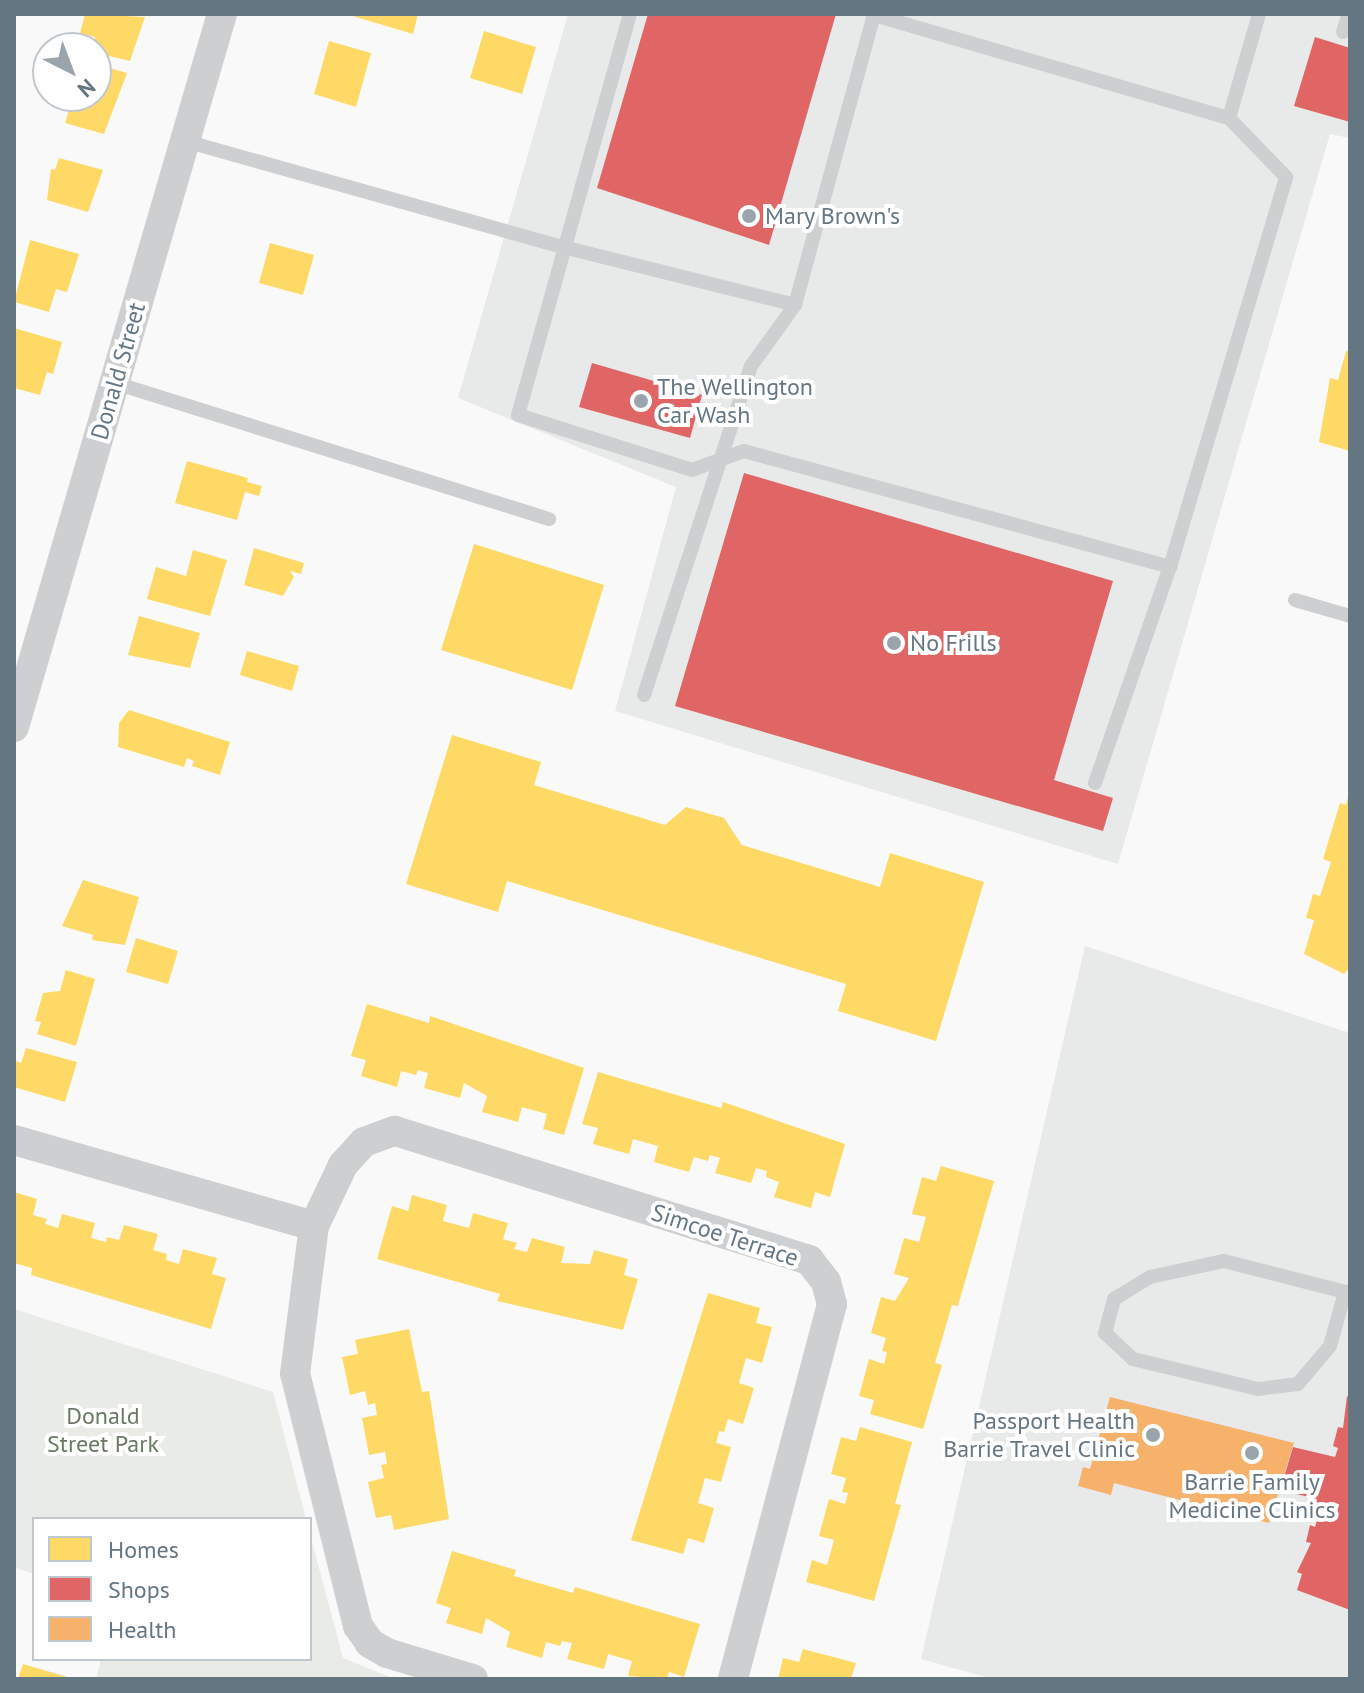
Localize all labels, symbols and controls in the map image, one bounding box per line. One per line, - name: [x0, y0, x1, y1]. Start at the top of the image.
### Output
- north arrow: [32, 32, 112, 112]
- text: N: [72, 73, 101, 104]
- place label: Mary Brown's: [765, 202, 901, 230]
- marker: Mary Brown's: [740, 207, 758, 225]
- street label: Donald Street: [85, 299, 151, 443]
- place label: The Wellington Car Wash: [657, 373, 813, 429]
- marker: The Wellington Car Wash: [632, 392, 650, 410]
- place label: No Frills: [910, 629, 997, 657]
- marker: No Frills: [885, 634, 903, 652]
- street label: Simcoe Terrace: [648, 1198, 802, 1272]
- park label: Donald Street Park: [47, 1402, 159, 1458]
- place label: Passport Health Barrie Travel Clinic: [942, 1407, 1135, 1463]
- marker: Passport Health Barrie Travel Clinic: [1142, 1424, 1164, 1446]
- marker: Barrie Family Medicine Clinics: [1241, 1442, 1263, 1464]
- place label: Barrie Family Medicine Clinics: [1168, 1468, 1336, 1524]
- legend: [32, 1517, 312, 1661]
- text: Homes: [108, 1534, 179, 1565]
- text: Shops: [108, 1574, 170, 1605]
- text: Health: [108, 1614, 177, 1645]

